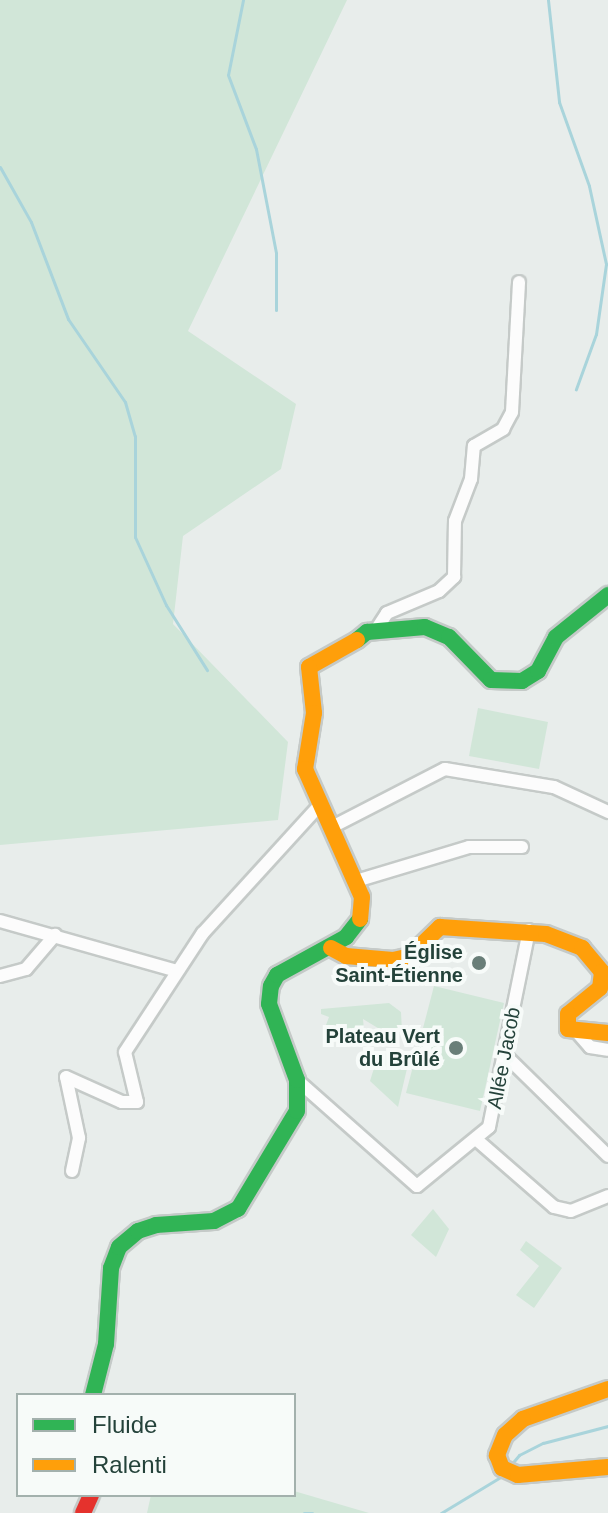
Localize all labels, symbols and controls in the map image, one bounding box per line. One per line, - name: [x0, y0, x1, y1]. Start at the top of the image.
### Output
- place label: Église Saint-Étienne: [335, 940, 463, 987]
- marker: Église Saint-Étienne: [470, 954, 488, 972]
- street label: Allée Jacob: [482, 1005, 526, 1111]
- place label: Plateau Vert du Brûlé: [325, 1024, 440, 1071]
- marker: Plateau Vert du Brûlé: [447, 1039, 465, 1057]
- legend: [16, 1393, 296, 1497]
- text: Fluide: [92, 1411, 157, 1438]
- text: Ralenti: [92, 1451, 167, 1478]

